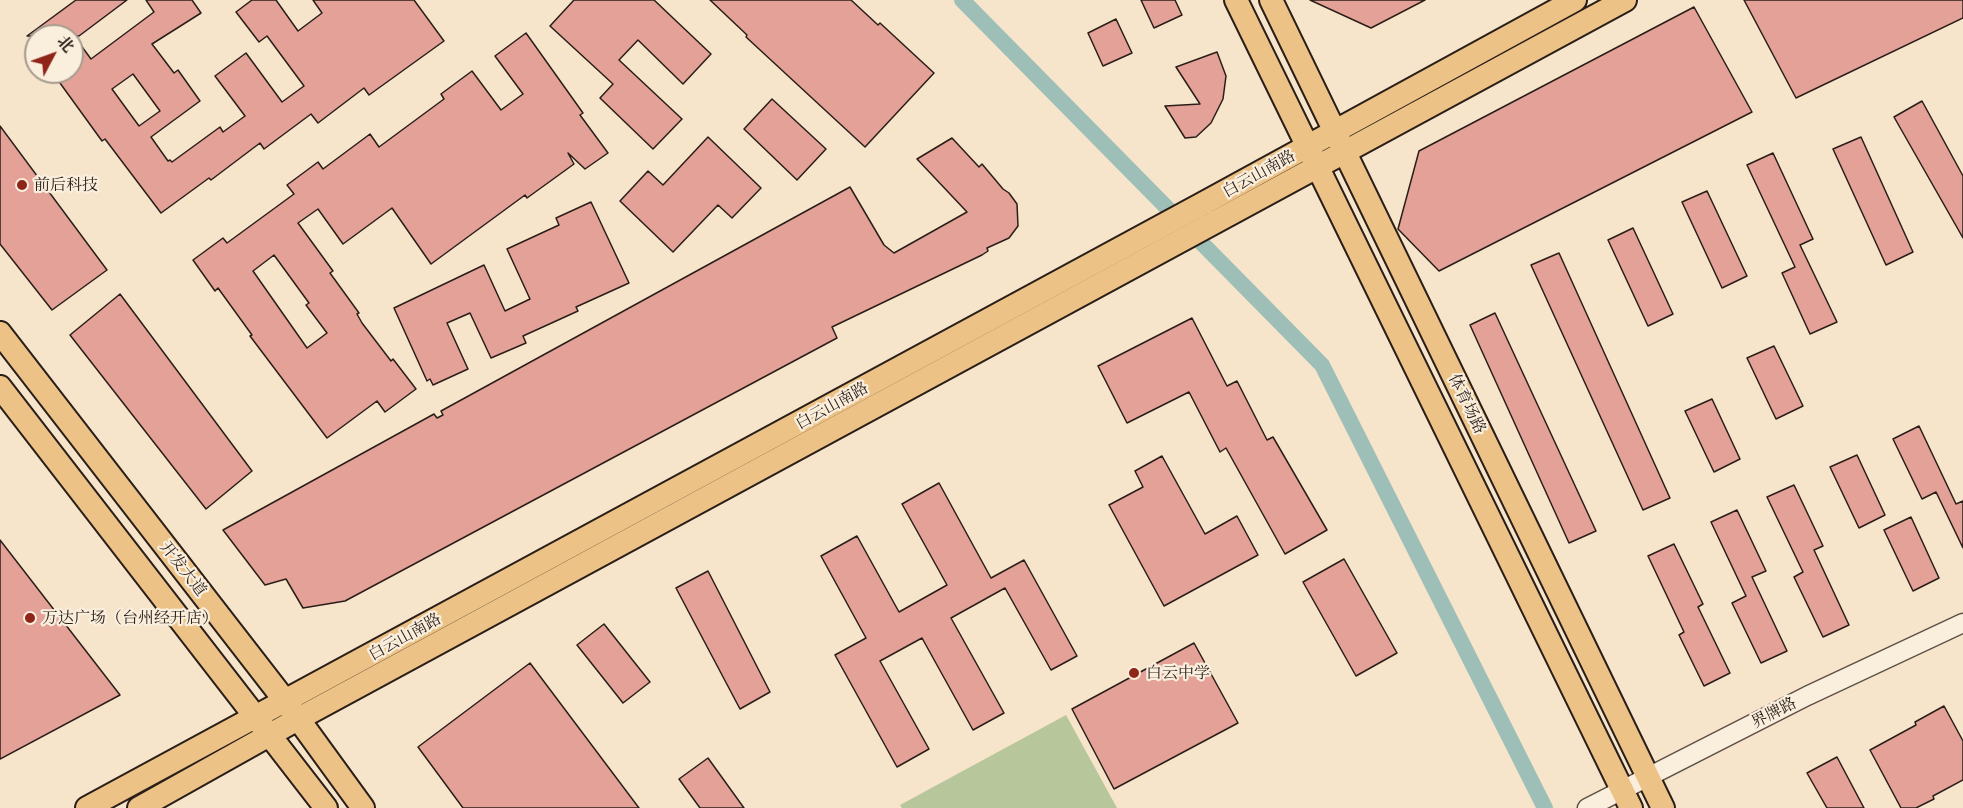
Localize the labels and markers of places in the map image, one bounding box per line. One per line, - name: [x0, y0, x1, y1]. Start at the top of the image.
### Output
- place label: 前后科技: [34, 175, 98, 195]
- marker: 前后科技: [15, 178, 29, 192]
- place label: 万达广场（台州经开店）: [42, 608, 218, 628]
- marker: 万达广场（台州经开店）: [23, 611, 37, 625]
- place label: 白云中学: [1146, 663, 1210, 683]
- marker: 白云中学: [1127, 666, 1141, 680]

